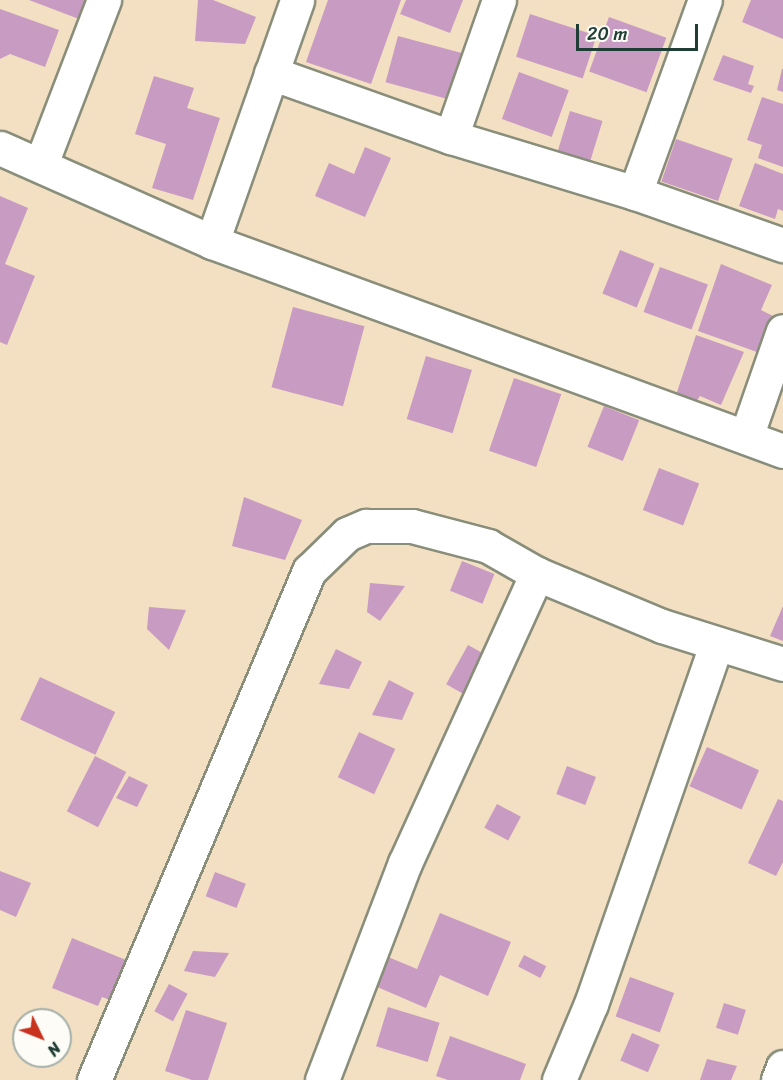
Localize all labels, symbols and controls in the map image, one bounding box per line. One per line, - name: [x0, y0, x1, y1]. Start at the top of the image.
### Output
- scale bar: [579, 12, 700, 50]
- text: 20 m: [587, 18, 627, 50]
- north arrow: [12, 1008, 72, 1068]
- text: N: [40, 1035, 68, 1063]

